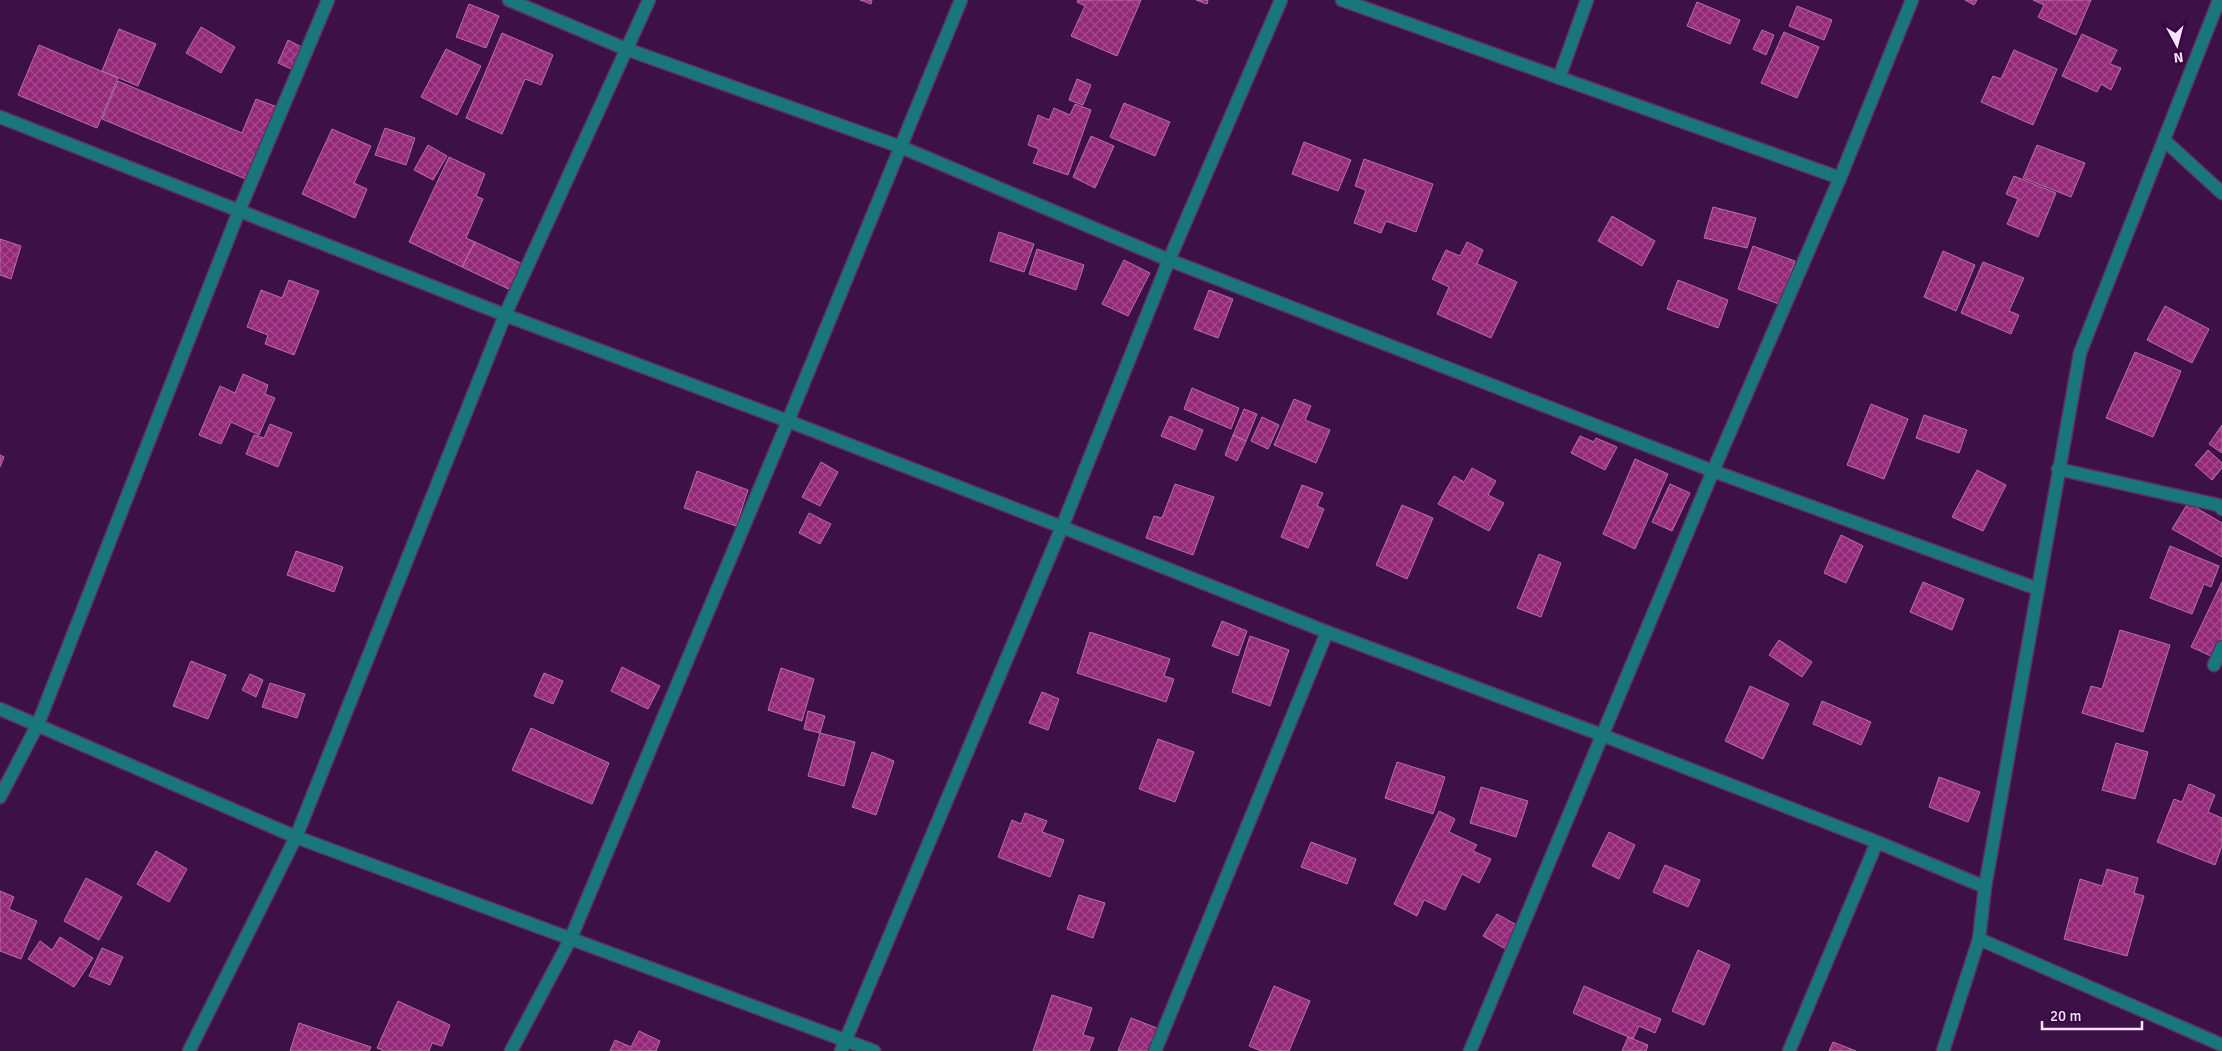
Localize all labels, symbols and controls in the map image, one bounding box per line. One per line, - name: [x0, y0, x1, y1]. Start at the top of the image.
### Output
- north arrow: [2152, 20, 2202, 70]
- text: N: [2173, 48, 2184, 66]
- scale bar: [2042, 998, 2142, 1030]
- text: 20 m: [2050, 1007, 2081, 1025]

